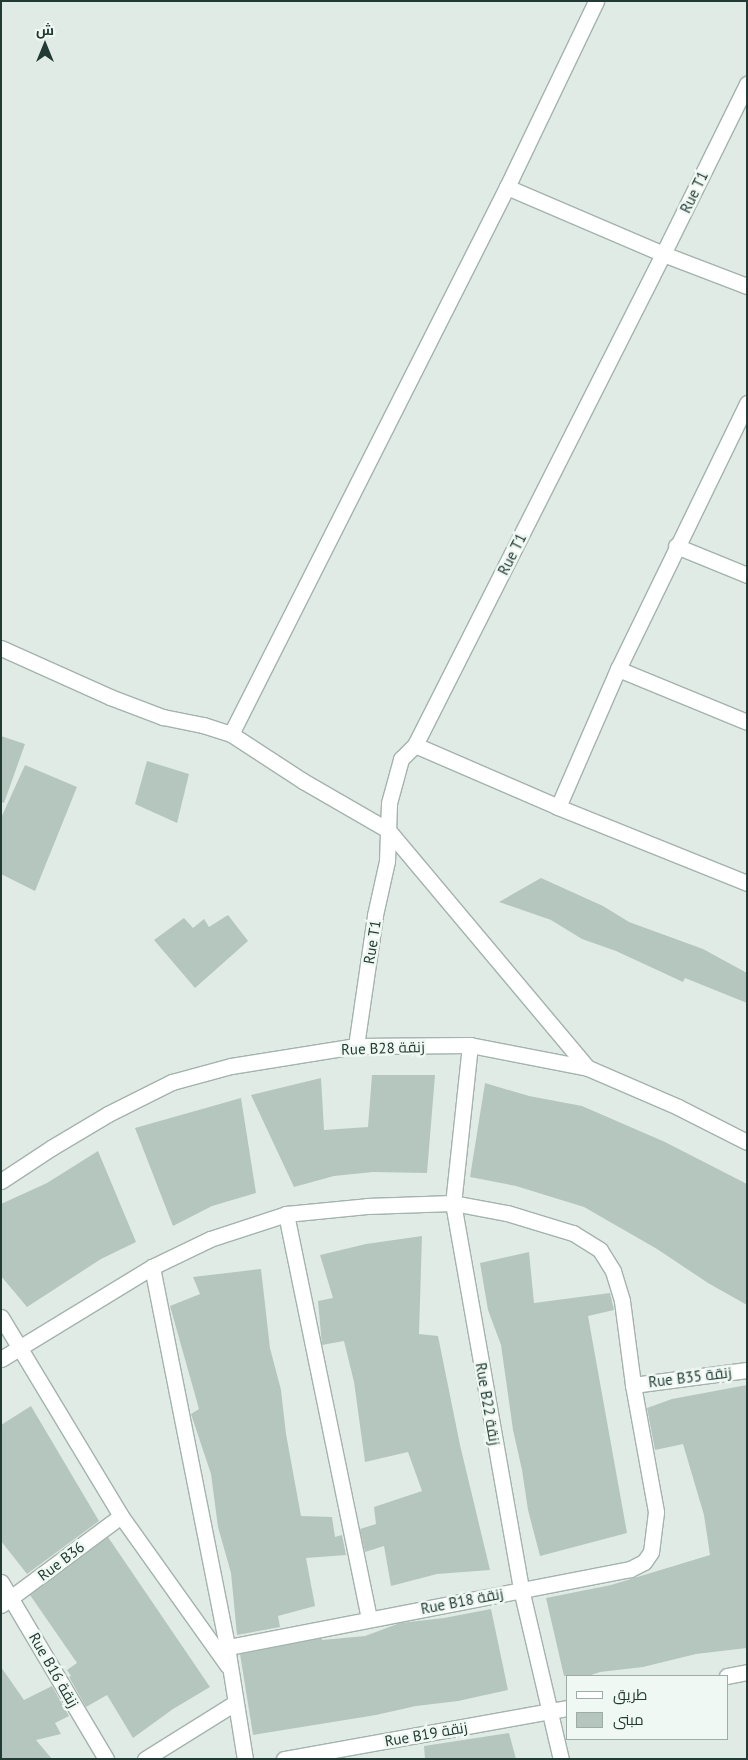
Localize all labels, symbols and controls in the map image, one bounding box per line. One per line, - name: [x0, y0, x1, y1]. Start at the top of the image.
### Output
- north arrow: [20, 20, 70, 70]
- text: ش: [36, 21, 54, 39]
- street label: Rue T1: [676, 168, 712, 216]
- street label: Rue T1: [494, 530, 530, 578]
- street label: Rue T1: [360, 918, 384, 966]
- street label: Rue B28 زنقة: [341, 1038, 425, 1058]
- street label: Rue B22 زنقة: [472, 1361, 504, 1447]
- street label: Rue B35 زنقة: [647, 1363, 733, 1391]
- street label: Rue B36: [34, 1538, 88, 1584]
- street label: Rue B18 زنقة: [419, 1584, 505, 1618]
- street label: Rue B16 زنقة: [25, 1629, 83, 1711]
- legend: [566, 1675, 728, 1740]
- text: طريق: [613, 1685, 647, 1704]
- text: مبنى: [613, 1710, 644, 1729]
- street label: Rue B19 زنقة: [383, 1718, 469, 1750]

